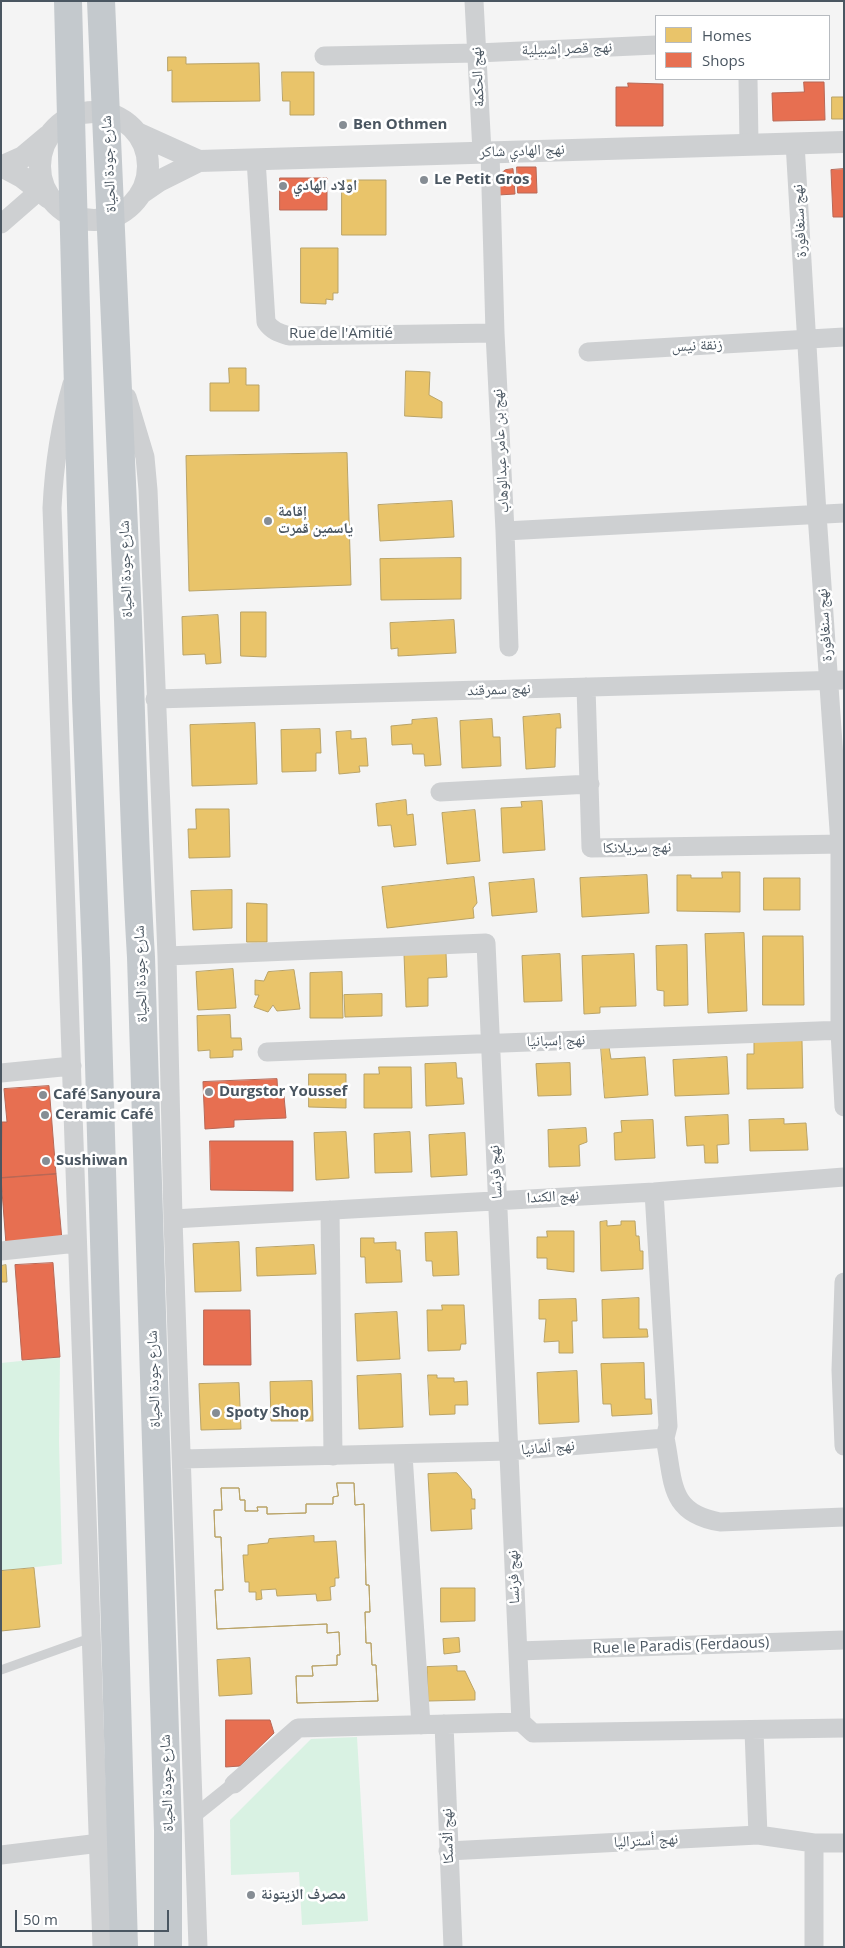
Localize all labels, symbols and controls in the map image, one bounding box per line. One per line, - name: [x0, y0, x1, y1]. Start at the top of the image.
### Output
- legend: [655, 15, 830, 80]
- text: Homes: [702, 25, 752, 45]
- street label: نهج قصر إشبيلية: [521, 38, 613, 60]
- street label: نهج الحكمة: [467, 46, 489, 108]
- text: Shops: [702, 50, 745, 70]
- street label: شارع جودة الحياة: [97, 115, 121, 213]
- place label: Ben Othmen: [353, 116, 447, 134]
- marker: Ben Othmen: [337, 119, 349, 131]
- street label: نهج الهادي شاكر: [479, 141, 565, 161]
- place label: Le Petit Gros: [434, 171, 529, 189]
- marker: Le Petit Gros: [418, 174, 430, 186]
- place label: اولاد الهادي: [293, 177, 357, 195]
- marker: اولاد الهادي: [277, 180, 289, 192]
- street label: نهج سنغافورة: [789, 184, 811, 258]
- street label: Rue de l'Amitié: [289, 325, 393, 343]
- street label: زنقة نيس: [671, 336, 723, 356]
- street label: نهج بن عامر عبدالوهاب: [489, 388, 513, 514]
- place label: إقامة ياسمين قمرت: [278, 503, 353, 538]
- marker: إقامة ياسمين قمرت: [262, 515, 274, 527]
- street label: شارع جودة الحياة: [115, 520, 137, 618]
- street label: نهج سنغافورة: [813, 588, 837, 662]
- street label: نهج سمرقند: [467, 680, 531, 700]
- street label: نهج سريلانكا: [602, 838, 672, 858]
- street label: شارع جودة الحياة: [130, 925, 152, 1023]
- street label: نهج إسبانيا: [526, 1031, 586, 1051]
- place label: Durgstor Youssef: [219, 1083, 347, 1101]
- place label: Café Sanyoura: [53, 1086, 161, 1104]
- marker: Durgstor Youssef: [203, 1086, 215, 1098]
- marker: Café Sanyoura: [37, 1089, 49, 1101]
- place label: Ceramic Café: [55, 1106, 153, 1124]
- marker: Ceramic Café: [39, 1109, 51, 1121]
- street label: نهج فرنسا: [486, 1145, 506, 1199]
- place label: Sushiwan: [56, 1152, 128, 1170]
- marker: Sushiwan: [40, 1155, 52, 1167]
- street label: نهج الكندا: [526, 1187, 580, 1207]
- street label: شارع جودة الحياة: [143, 1330, 165, 1428]
- place label: Spoty Shop: [226, 1404, 309, 1422]
- marker: Spoty Shop: [210, 1407, 222, 1419]
- street label: نهج ألمانيا: [520, 1437, 576, 1459]
- street label: نهج فرنسا: [504, 1550, 524, 1604]
- street label: Rue le Paradis (Ferdaous): [592, 1634, 770, 1658]
- street label: شارع جودة الحياة: [156, 1734, 178, 1832]
- street label: نهج ألاسكا: [438, 1808, 458, 1864]
- street label: نهج أستراليا: [613, 1830, 679, 1852]
- place label: مصرف الزيتونة: [261, 1886, 346, 1904]
- marker: مصرف الزيتونة: [245, 1889, 257, 1901]
- scale bar: [18, 1900, 171, 1932]
- text: 50 m: [23, 1909, 58, 1929]

